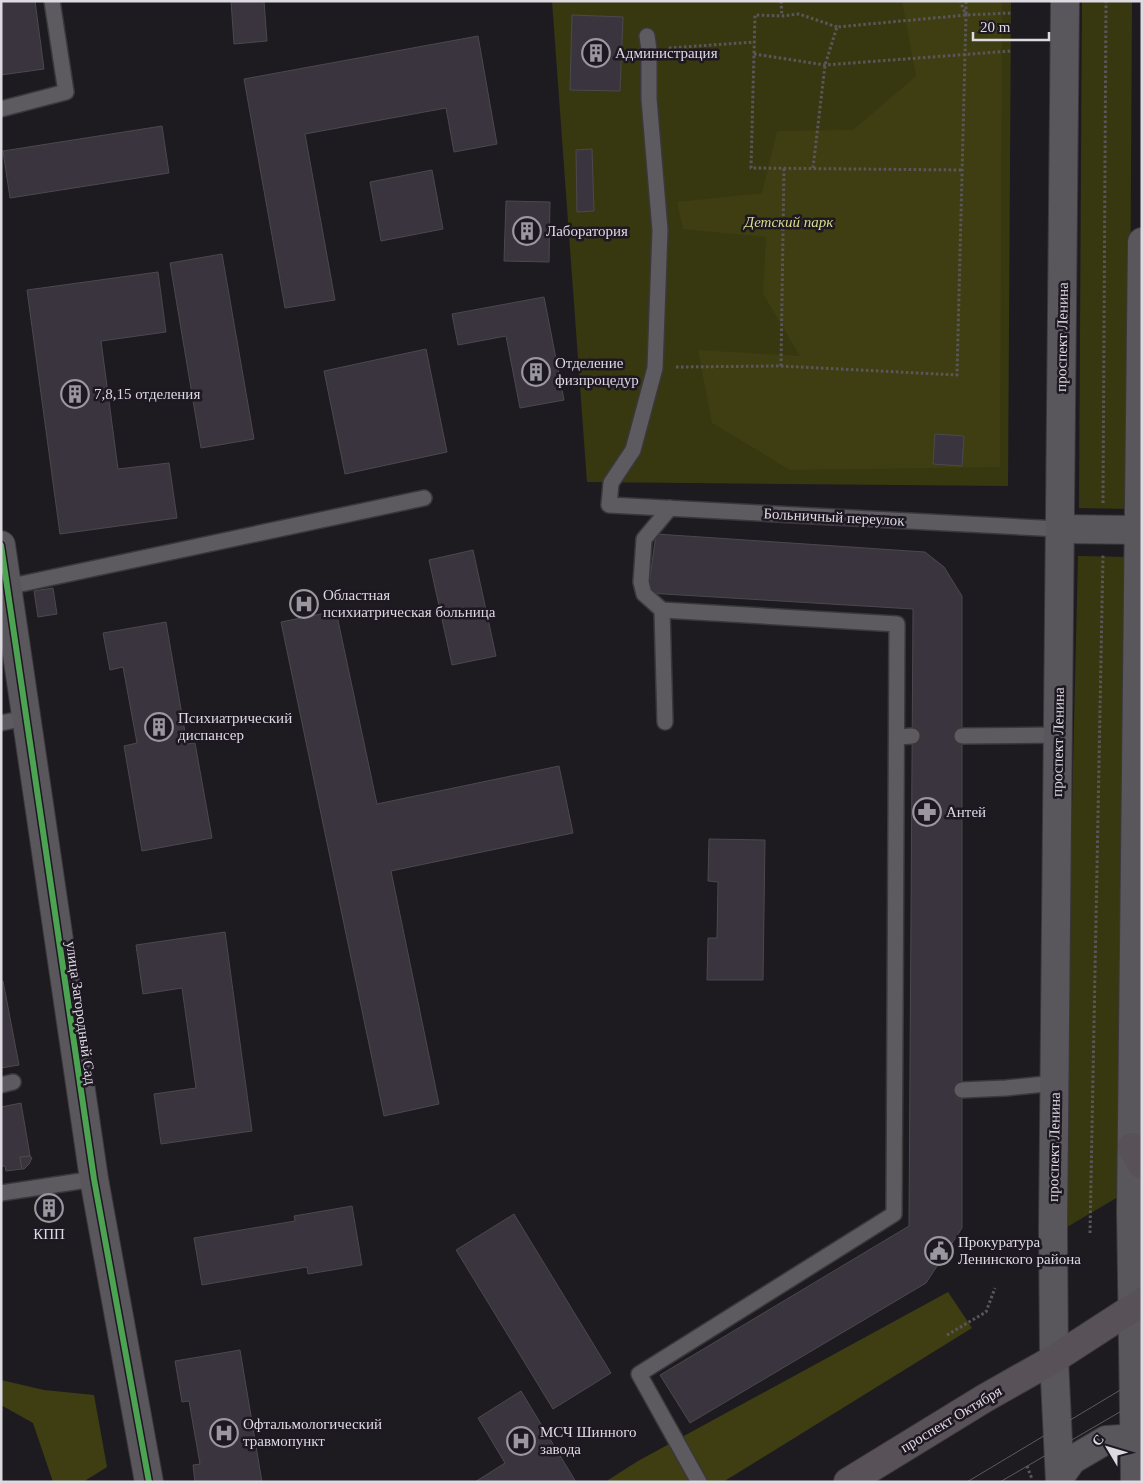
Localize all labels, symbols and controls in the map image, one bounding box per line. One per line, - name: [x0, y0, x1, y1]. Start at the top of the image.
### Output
- scale bar: [973, 10, 1049, 42]
- text: 20 m: [980, 19, 1011, 35]
- building icon: Администрация: [581, 38, 611, 68]
- place label: Администрация: [615, 45, 718, 61]
- park label: Детский парк: [743, 214, 834, 230]
- building icon: Лаборатория: [512, 216, 542, 246]
- place label: Лаборатория: [546, 223, 628, 239]
- street label: проспект Ленина: [1053, 282, 1071, 392]
- place label: Отделение физпроцедур: [555, 355, 639, 388]
- building icon: Отделение физпроцедур: [521, 357, 551, 387]
- building icon: 7,8,15 отделения: [60, 379, 90, 409]
- place label: 7,8,15 отделения: [94, 386, 200, 402]
- street label: Больничный переулок: [763, 505, 906, 529]
- place label: Областная психиатрическая больница: [323, 587, 496, 620]
- hospital icon: Областная психиатрическая больница: [289, 589, 319, 619]
- street label: проспект Ленина: [1049, 687, 1067, 797]
- place label: Психиатрический диспансер: [178, 710, 292, 743]
- building icon: Психиатрический диспансер: [144, 712, 174, 742]
- pharmacy icon: Антей: [912, 797, 942, 827]
- place label: Антей: [946, 804, 986, 820]
- street label: улица Загородный Сад: [63, 940, 99, 1086]
- street label: проспект Ленина: [1045, 1092, 1063, 1202]
- building icon: КПП: [34, 1193, 64, 1223]
- place label: КПП: [33, 1226, 65, 1242]
- place label: Прокуратура Ленинского района: [958, 1234, 1081, 1267]
- public building icon: Прокуратура Ленинского района: [924, 1236, 954, 1266]
- street label: проспект Октября: [897, 1382, 1005, 1456]
- place label: Офтальмологический травмопункт: [243, 1416, 382, 1449]
- hospital icon: Офтальмологический травмопункт: [209, 1418, 239, 1448]
- north arrow: [1083, 1423, 1133, 1473]
- place label: МСЧ Шинного завода: [540, 1424, 636, 1457]
- hospital icon: МСЧ Шинного завода: [506, 1426, 536, 1456]
- text: С: [1089, 1432, 1107, 1449]

